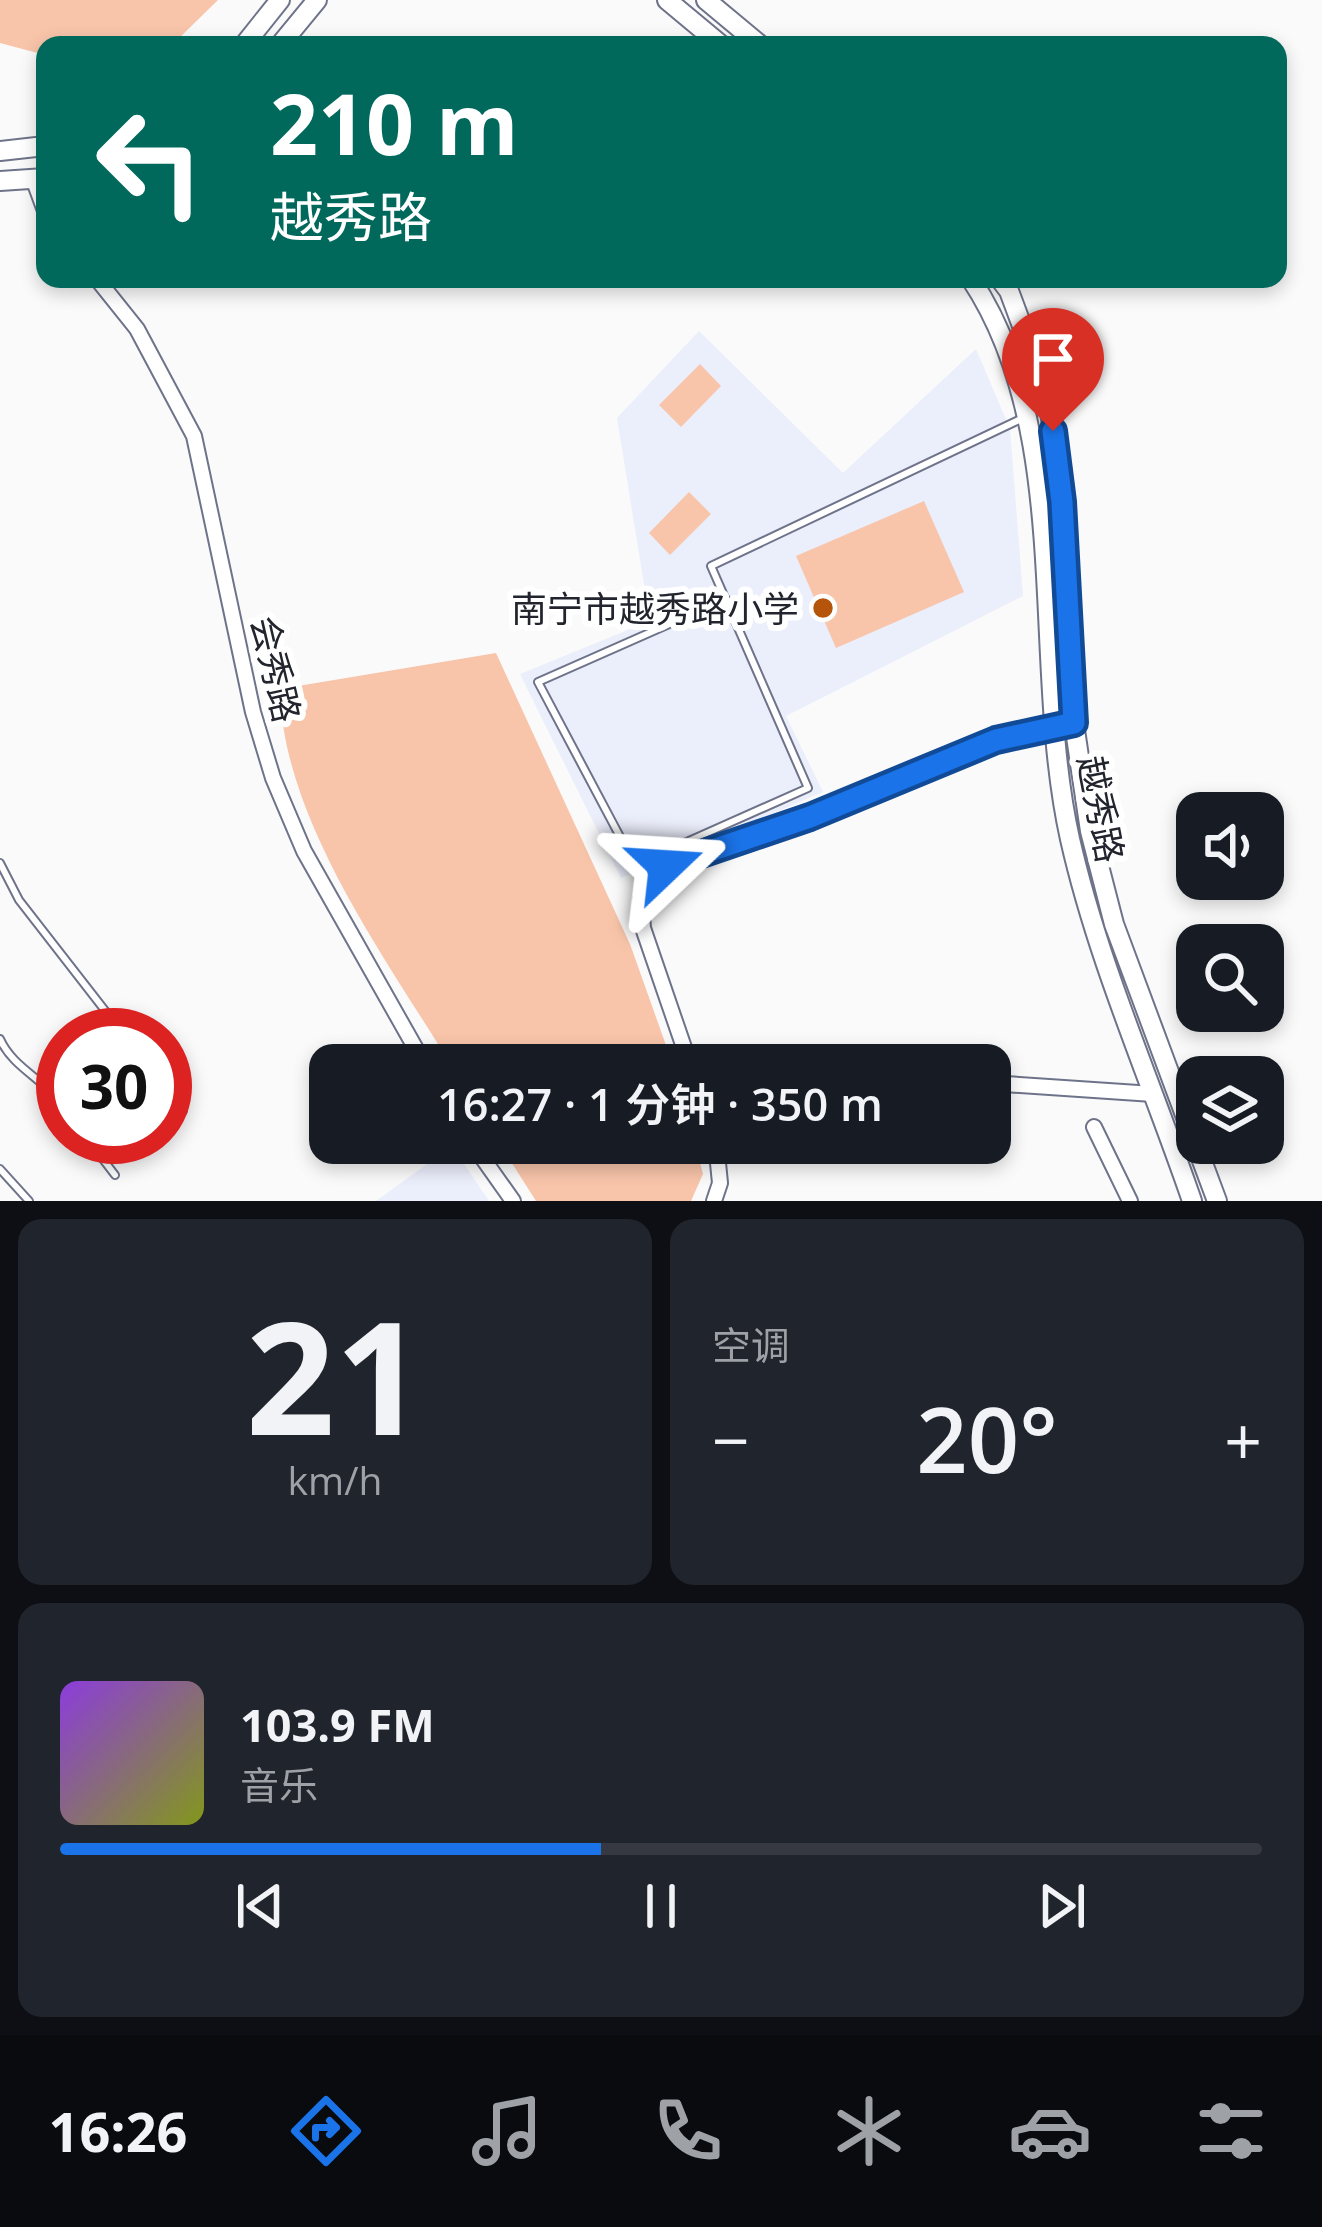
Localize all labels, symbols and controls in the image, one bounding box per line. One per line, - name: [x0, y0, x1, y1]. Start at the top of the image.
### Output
- text: 210 m: [270, 65, 518, 180]
- icon: left: [72, 84, 228, 240]
- text: 越秀路: [270, 179, 432, 253]
- pin: [1002, 308, 1104, 431]
- icon: arrive: [1020, 326, 1086, 392]
- place label: 南宁市越秀路小学: [511, 584, 799, 633]
- marker: 南宁市越秀路小学: [810, 595, 836, 621]
- street label: 会秀路: [240, 611, 312, 727]
- street label: 越秀路: [1067, 751, 1135, 867]
- map controls: [1176, 792, 1284, 1164]
- button: sound: [1176, 792, 1284, 900]
- position arrow: [603, 803, 729, 929]
- button: search: [1176, 924, 1284, 1032]
- speed limit sign: 30: [36, 1008, 192, 1164]
- button: layers: [1176, 1056, 1284, 1164]
- text: 16:27 · 1 分钟 · 350 m: [437, 1073, 883, 1134]
- text: 21: [246, 1268, 424, 1481]
- text: 空调: [712, 1318, 790, 1371]
- text: 20°: [916, 1377, 1058, 1499]
- text: −: [712, 1394, 750, 1484]
- text: +: [1224, 1394, 1262, 1484]
- text: km/h: [288, 1453, 382, 1506]
- text: 103.9 FM: [240, 1694, 435, 1755]
- text: 音乐: [240, 1758, 318, 1811]
- icon: previous: [227, 1873, 293, 1939]
- icon: pause: [628, 1873, 694, 1939]
- icon: next: [1029, 1873, 1095, 1939]
- icon: directions: [284, 2089, 368, 2173]
- icon: music: [465, 2089, 549, 2173]
- icon: phone: [646, 2089, 730, 2173]
- icon: climate: [827, 2089, 911, 2173]
- icon: car: [1008, 2089, 1092, 2173]
- icon: filters: [1189, 2089, 1273, 2173]
- text: 16:26: [49, 2094, 187, 2168]

